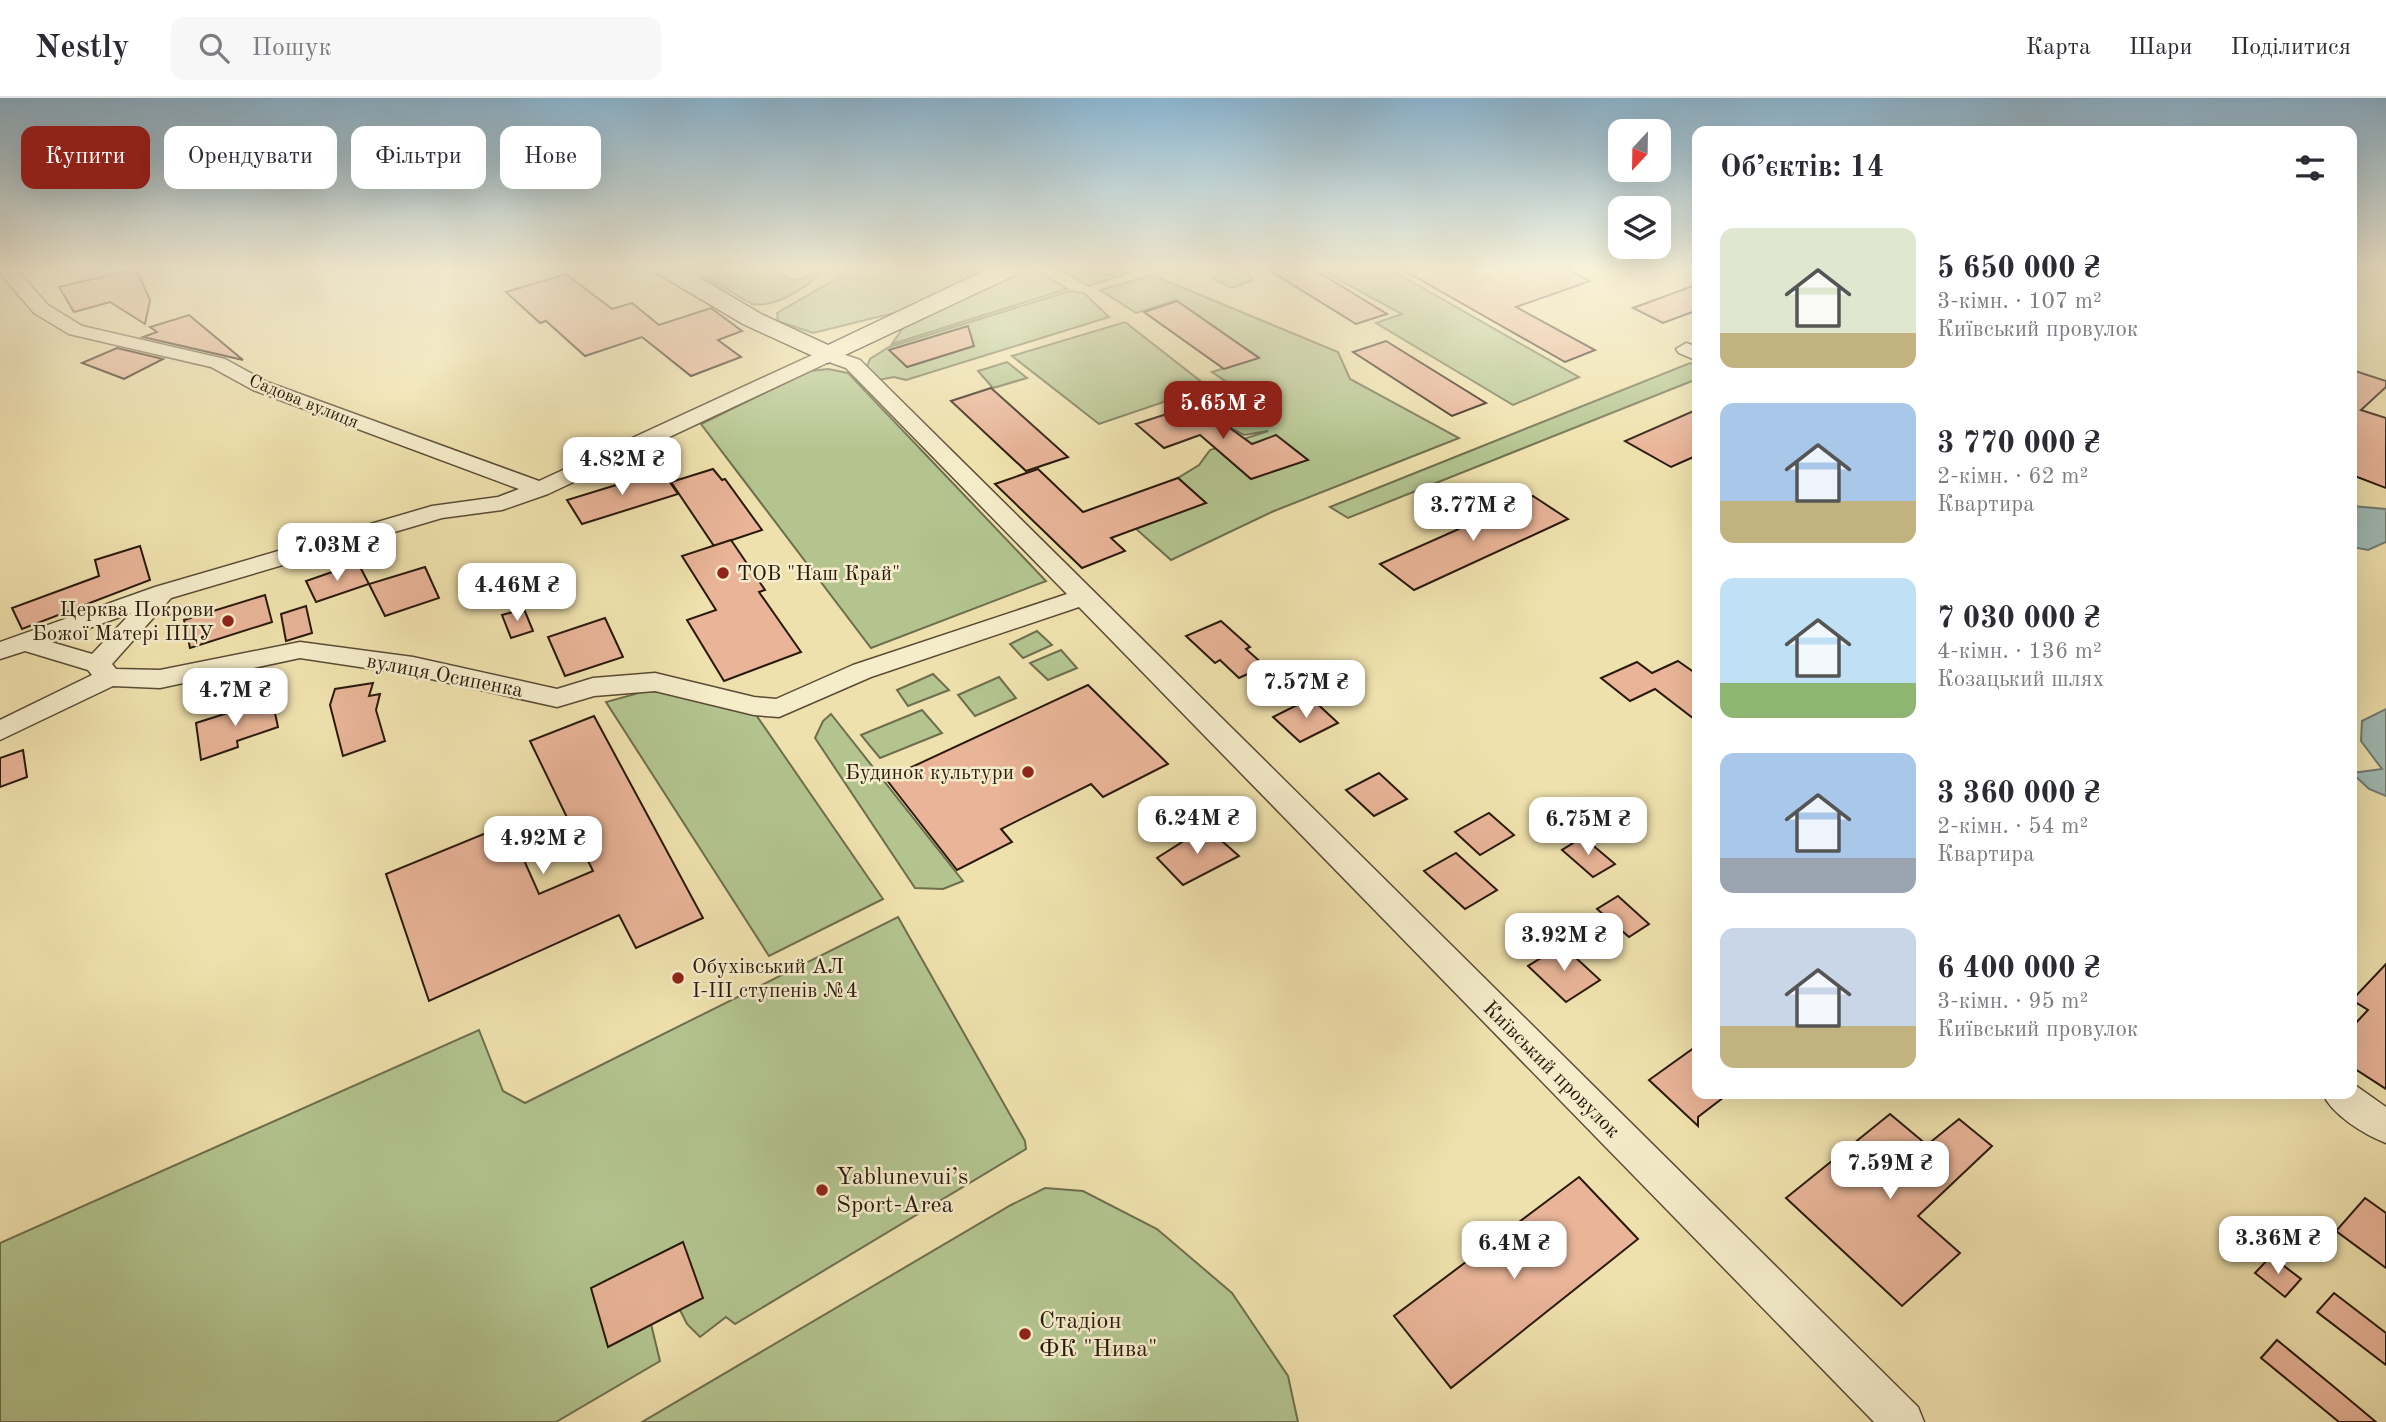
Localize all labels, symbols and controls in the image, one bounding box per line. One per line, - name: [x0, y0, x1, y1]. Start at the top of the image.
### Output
- search box: [171, 17, 661, 80]
- icon: search: [195, 29, 233, 67]
- text: Nestly: [35, 32, 129, 65]
- text: Пошук: [251, 35, 331, 61]
- text: Карта: [2026, 36, 2091, 60]
- text: Шари: [2129, 36, 2192, 60]
- text: Поділитися: [2230, 36, 2351, 60]
- north arrow: [1608, 119, 1671, 182]
- map controls: [1608, 119, 1671, 259]
- chip: Купити: [21, 126, 150, 189]
- chip: Орендувати: [164, 126, 337, 189]
- chip: Фільтри: [351, 126, 486, 189]
- chip: Нове: [500, 126, 601, 189]
- icon: filters: [2291, 149, 2329, 187]
- text: Об’єктів: 14: [1720, 153, 1884, 183]
- button: layers: [1608, 196, 1671, 259]
- text: 5 650 000 ₴: [1937, 254, 2101, 284]
- icon: home: [1776, 256, 1860, 340]
- text: 3-кімн. · 107 m²: [1937, 290, 2102, 313]
- text: Київський провулок: [1937, 318, 2138, 341]
- street label: Садова вулиця: [246, 372, 361, 432]
- pin: 5.65M ₴: [1158, 382, 1288, 441]
- text: 5.65M ₴: [1180, 392, 1266, 415]
- text: 3 770 000 ₴: [1937, 429, 2101, 459]
- icon: home: [1776, 431, 1860, 515]
- pin: 4.82M ₴: [557, 438, 687, 497]
- text: 4.82M ₴: [579, 448, 665, 471]
- text: 2-кімн. · 62 m²: [1937, 465, 2088, 488]
- pin: 3.77M ₴: [1408, 484, 1538, 543]
- text: Квартира: [1937, 493, 2035, 516]
- text: 3.77M ₴: [1430, 494, 1516, 517]
- pin: 7.03M ₴: [272, 524, 402, 583]
- text: 7.03M ₴: [294, 534, 380, 557]
- pin: 4.46M ₴: [452, 564, 582, 623]
- place label: ТОВ "Наш Край": [737, 564, 900, 585]
- marker: ТОВ "Наш Край": [715, 565, 731, 581]
- text: 4.46M ₴: [474, 574, 560, 597]
- place label: Церква Покрови Божої Матері ПЦУ: [32, 600, 214, 645]
- text: 7 030 000 ₴: [1937, 604, 2101, 634]
- icon: home: [1776, 606, 1860, 690]
- marker: Церква Покрови Божої Матері ПЦУ: [220, 613, 236, 629]
- text: 4-кімн. · 136 m²: [1937, 640, 2102, 663]
- street label: вулиця Осипенка: [365, 651, 525, 702]
- pin: 7.57M ₴: [1241, 660, 1371, 720]
- pin: 4.7M ₴: [178, 668, 292, 728]
- text: Козацький шлях: [1937, 668, 2104, 691]
- text: 7.57M ₴: [1263, 671, 1349, 694]
- text: 4.7M ₴: [199, 679, 271, 702]
- place label: Будинок культури: [845, 763, 1014, 784]
- marker: Будинок культури: [1020, 764, 1036, 780]
- text: 3 360 000 ₴: [1937, 779, 2101, 809]
- icon: home: [1776, 781, 1860, 865]
- pin: 6.24M ₴: [1132, 796, 1262, 856]
- pin: 6.75M ₴: [1523, 798, 1653, 857]
- text: 6.24M ₴: [1154, 807, 1240, 830]
- text: 6.75M ₴: [1545, 808, 1631, 831]
- text: 2-кімн. · 54 m²: [1937, 815, 2088, 838]
- pin: 4.92M ₴: [478, 816, 608, 876]
- text: 4.92M ₴: [500, 827, 586, 850]
- text: Квартира: [1937, 843, 2035, 866]
- pin: 3.92M ₴: [1499, 914, 1629, 973]
- text: 3.92M ₴: [1521, 924, 1607, 947]
- text: 6 400 000 ₴: [1937, 954, 2101, 984]
- icon: home: [1776, 956, 1860, 1040]
- place label: Обухівський АЛ І-ІІІ ступенів №4: [692, 957, 858, 1002]
- marker: Обухівський АЛ І-ІІІ ступенів №4: [670, 970, 686, 986]
- text: 3-кімн. · 95 m²: [1937, 990, 2088, 1013]
- street label: Київський провулок: [1479, 998, 1624, 1143]
- text: Київський провулок: [1937, 1018, 2138, 1041]
- pin: 7.59M ₴: [1825, 1142, 1955, 1201]
- text: 7.59M ₴: [1847, 1152, 1933, 1175]
- place label: Yablunevui’s Sport-Area: [836, 1166, 969, 1218]
- marker: Yablunevui’s Sport-Area: [814, 1182, 830, 1198]
- pin: 3.36M ₴: [2213, 1216, 2343, 1276]
- pin: 6.4M ₴: [1457, 1222, 1571, 1281]
- text: 3.36M ₴: [2235, 1227, 2321, 1250]
- text: 6.4M ₴: [1478, 1232, 1550, 1255]
- place label: Стадіон ФК "Нива": [1039, 1310, 1157, 1362]
- marker: Стадіон ФК "Нива": [1017, 1326, 1033, 1342]

